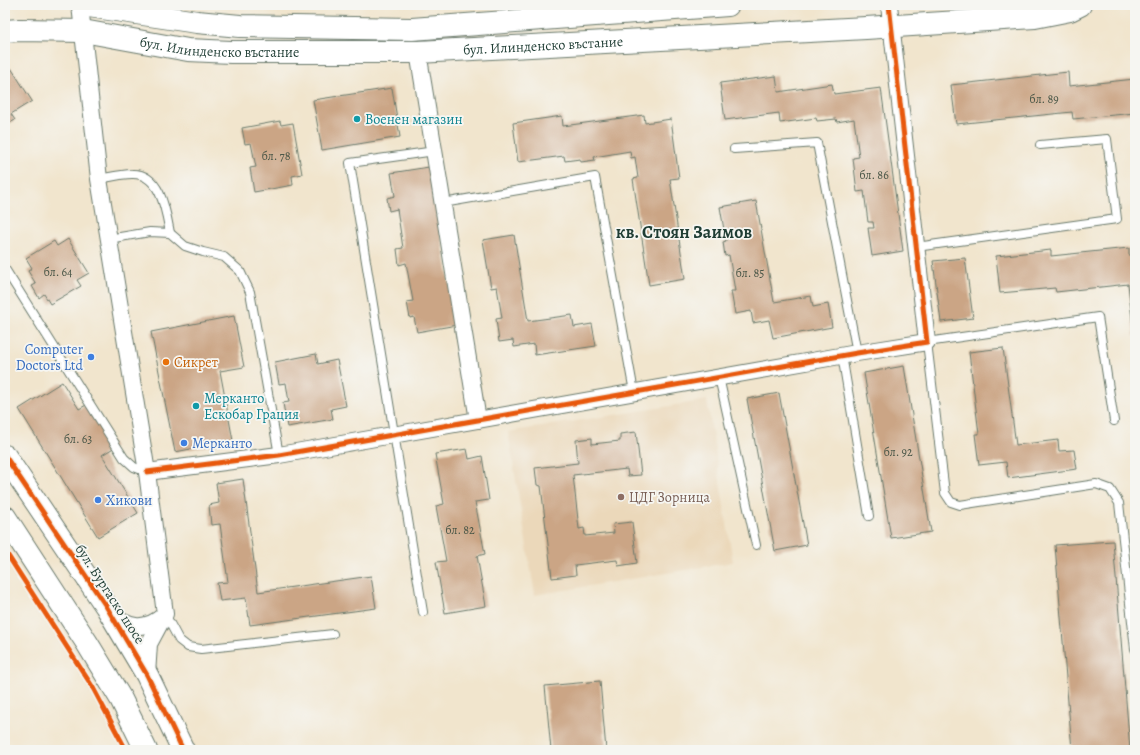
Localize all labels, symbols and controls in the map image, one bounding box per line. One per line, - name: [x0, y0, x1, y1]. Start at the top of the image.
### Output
- street label: бул. Илинденско въстание: [138, 32, 299, 62]
- street label: бул. Илинденско въстание: [462, 32, 624, 59]
- house number: бл. 89: [1029, 91, 1059, 107]
- place label: Военен магазин: [365, 110, 463, 129]
- marker: Военен магазин: [352, 114, 362, 124]
- house number: бл. 78: [262, 148, 291, 164]
- house number: бл. 86: [859, 167, 889, 183]
- district label: кв. Стоян Заимов: [616, 220, 752, 244]
- house number: бл. 64: [43, 264, 73, 280]
- house number: бл. 85: [735, 265, 765, 281]
- place label: Computer Doctors Ltd: [16, 340, 84, 375]
- marker: Computer Doctors Ltd: [86, 352, 96, 362]
- place label: Сикрет: [174, 353, 218, 372]
- marker: Сикрет: [161, 357, 171, 367]
- place label: Мерканто Ескобар Грация: [204, 389, 299, 424]
- marker: Мерканто Ескобар Грация: [191, 401, 201, 411]
- house number: бл. 63: [64, 431, 92, 447]
- place label: Мерканто: [192, 434, 252, 453]
- marker: Мерканто: [179, 438, 189, 448]
- house number: бл. 92: [883, 444, 913, 460]
- place label: ЦДГ Зорница: [629, 488, 710, 507]
- place label: Хикови: [106, 491, 152, 510]
- marker: ЦДГ Зорница: [616, 492, 626, 502]
- marker: Хикови: [93, 495, 103, 505]
- house number: бл. 82: [445, 522, 475, 538]
- street label: бул. Бургаско шосе: [71, 541, 149, 647]

